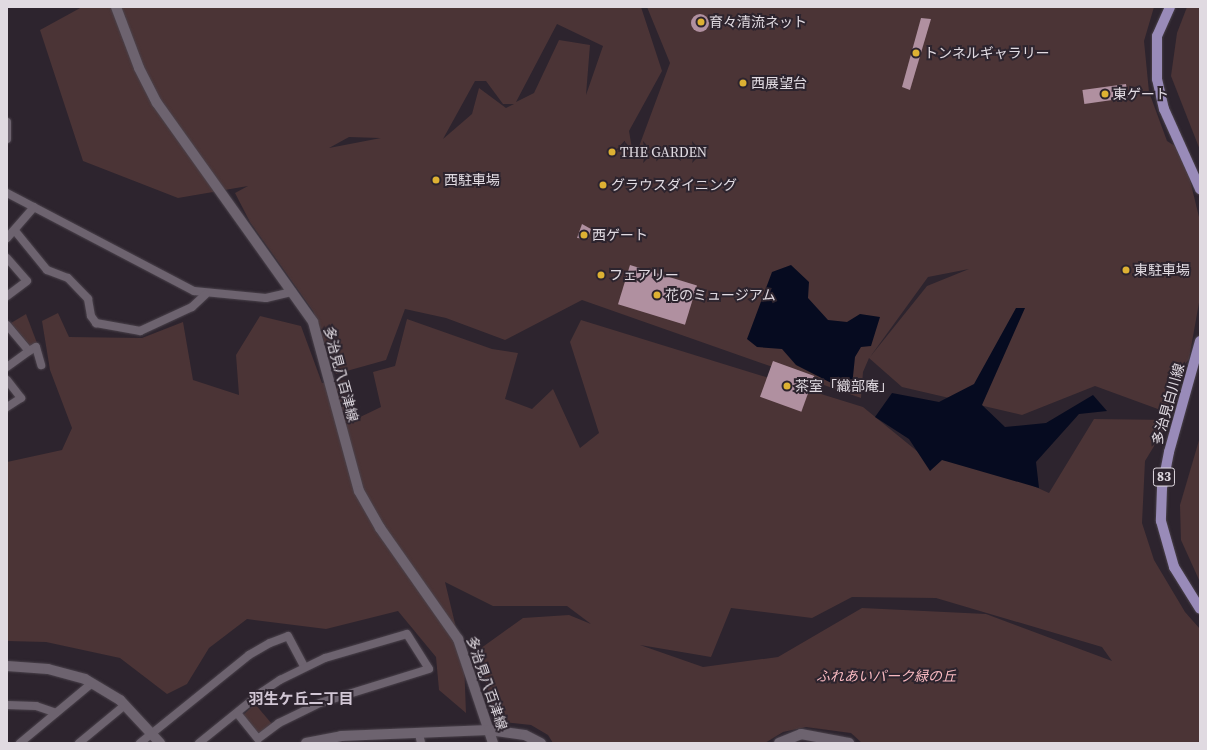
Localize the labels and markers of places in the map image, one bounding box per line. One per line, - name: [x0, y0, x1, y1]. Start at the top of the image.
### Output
- place label: 育々清流ネット: [709, 14, 807, 30]
- marker: 育々清流ネット: [696, 17, 706, 27]
- place label: トンネルギャラリー: [924, 45, 1050, 61]
- marker: トンネルギャラリー: [911, 48, 921, 58]
- place label: 西展望台: [751, 75, 807, 91]
- marker: 西展望台: [738, 78, 748, 88]
- place label: 東ゲート: [1113, 86, 1169, 102]
- marker: 東ゲート: [1100, 89, 1110, 99]
- place label: THE GARDEN: [620, 144, 707, 160]
- marker: THE GARDEN: [607, 147, 617, 157]
- place label: 西駐車場: [444, 172, 500, 188]
- marker: 西駐車場: [431, 175, 441, 185]
- place label: グラウスダイニング: [611, 177, 737, 193]
- marker: グラウスダイニング: [598, 180, 608, 190]
- place label: 西ゲート: [592, 227, 648, 243]
- marker: 西ゲート: [579, 230, 589, 240]
- place label: 東駐車場: [1134, 262, 1190, 278]
- marker: 東駐車場: [1121, 265, 1131, 275]
- place label: フェアリー: [609, 267, 679, 283]
- marker: フェアリー: [596, 270, 606, 280]
- place label: 花のミュージアム: [665, 287, 777, 303]
- marker: 花のミュージアム: [652, 290, 662, 300]
- place label: 茶室「織部庵」: [795, 378, 893, 394]
- marker: 茶室「織部庵」: [782, 381, 792, 391]

